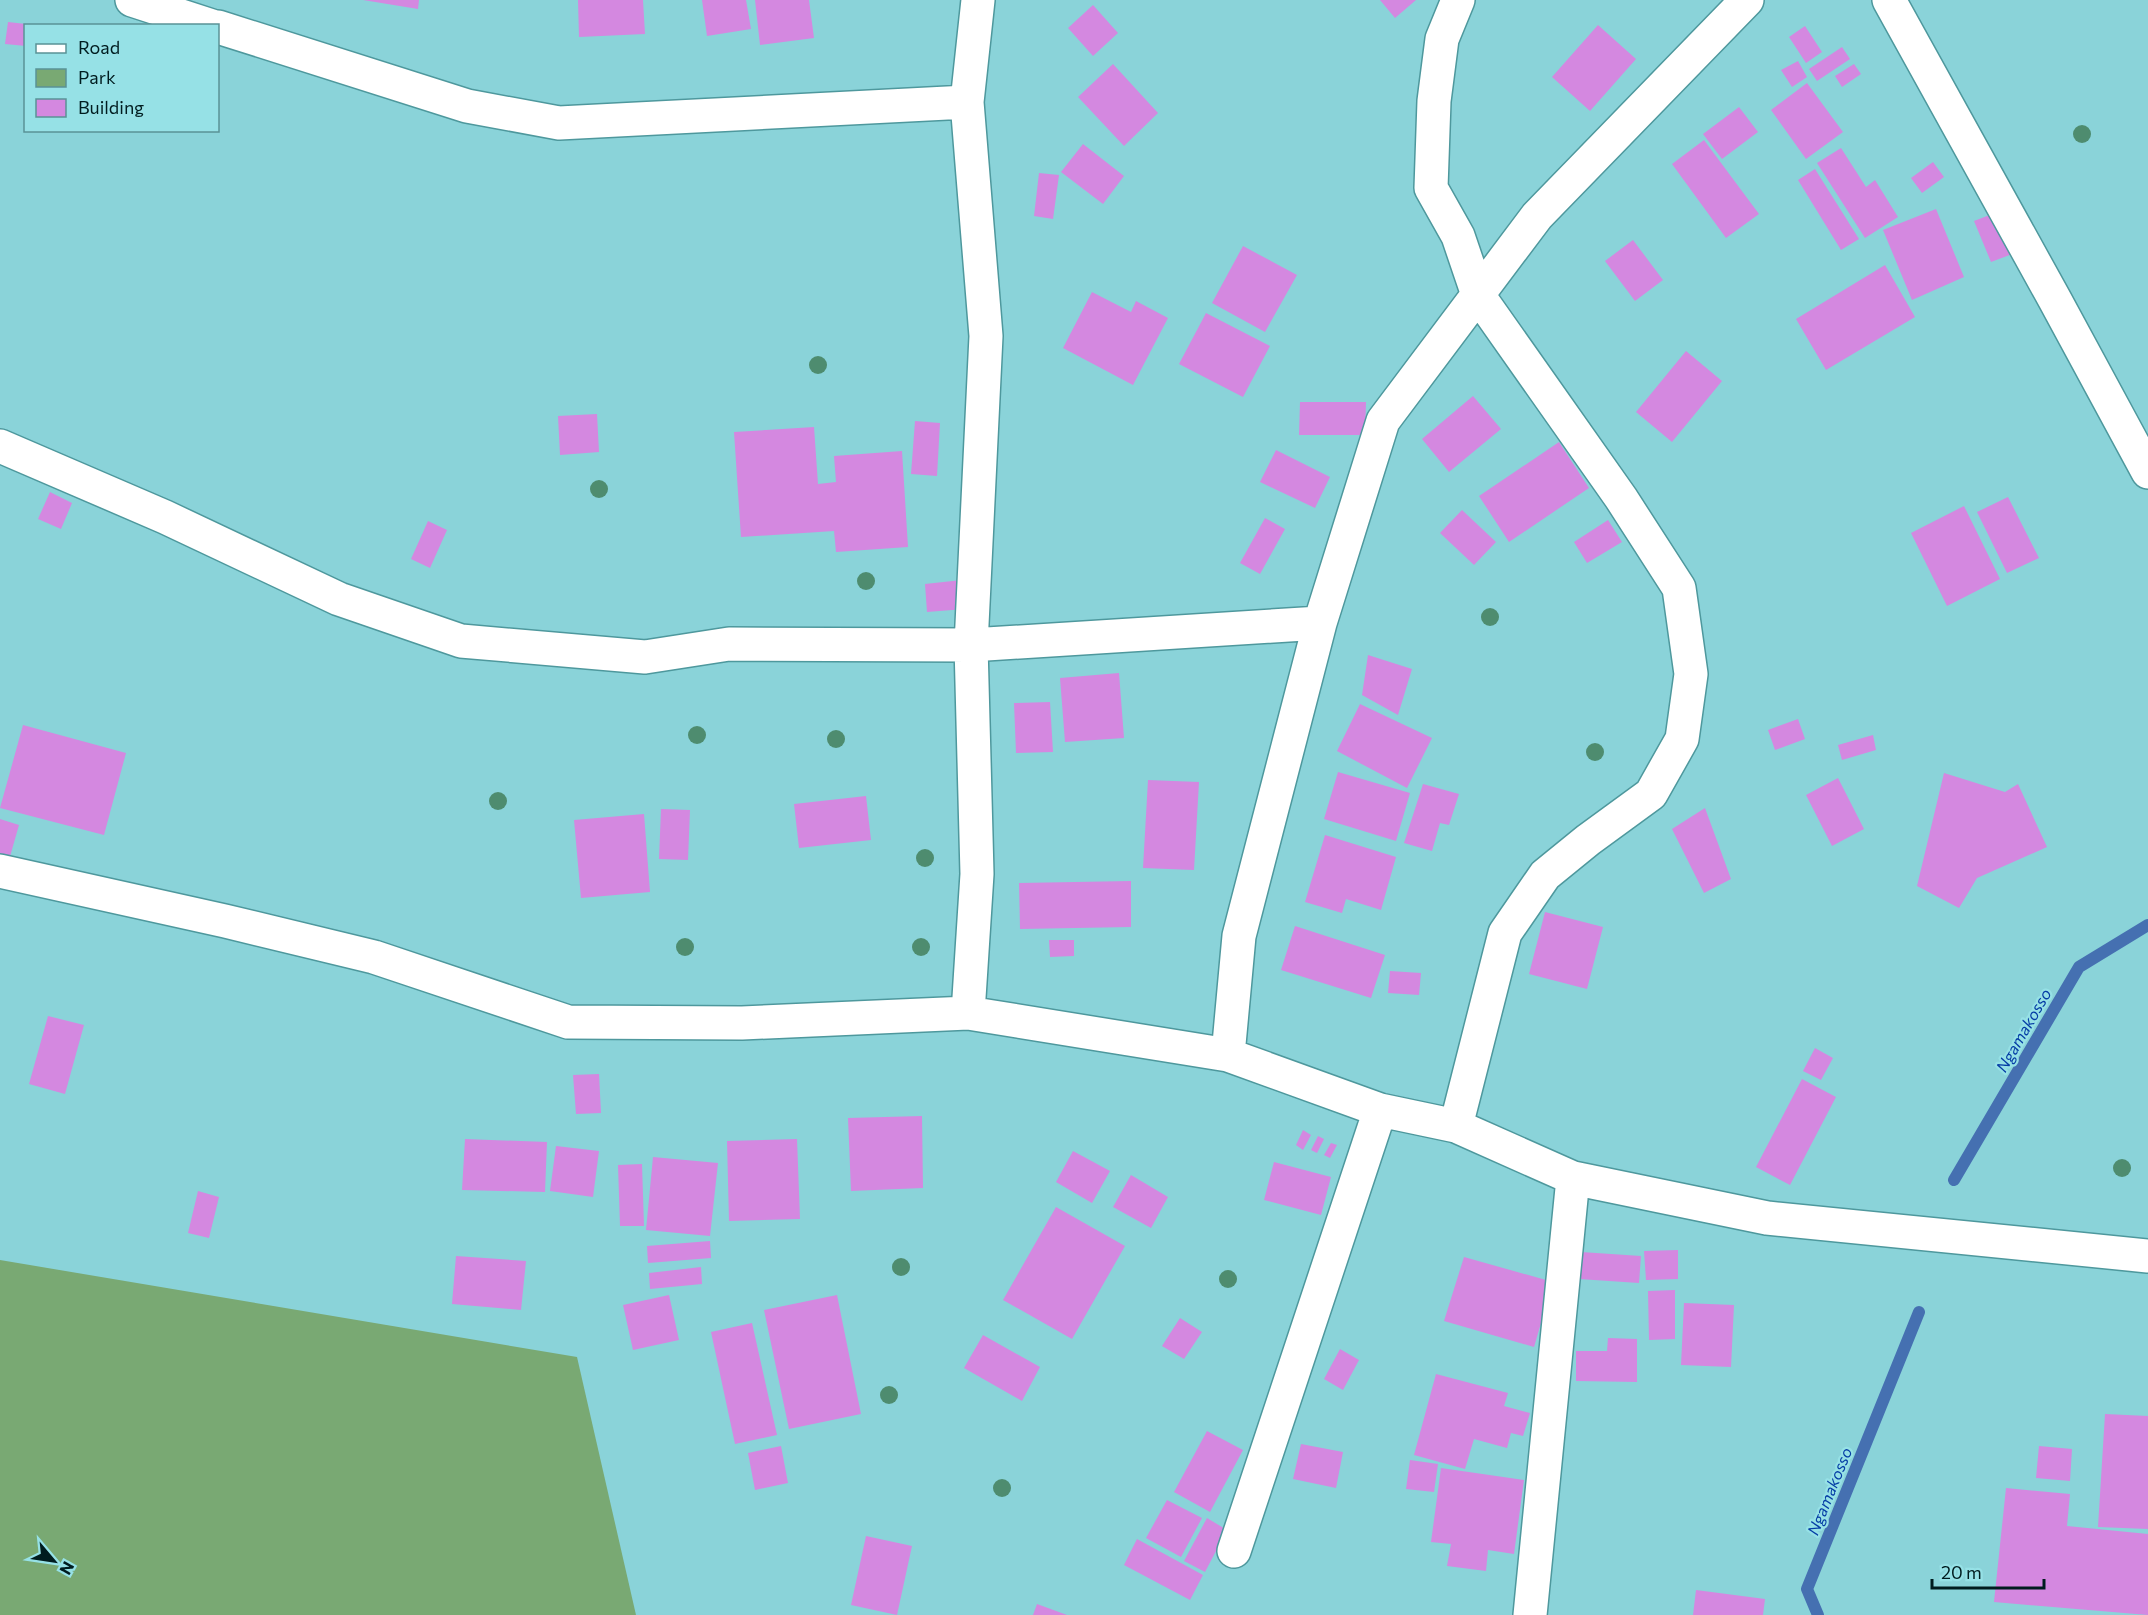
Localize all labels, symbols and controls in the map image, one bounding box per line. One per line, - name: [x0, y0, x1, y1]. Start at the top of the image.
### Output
- legend: [24, 24, 219, 132]
- text: Road: [78, 36, 120, 58]
- text: Park: [78, 66, 116, 88]
- text: Building: [78, 96, 144, 118]
- water label: Ngamakosso: [1991, 985, 2055, 1075]
- water label: Ngamakosso: [1803, 1444, 1855, 1538]
- north arrow: [24, 1531, 84, 1591]
- scale bar: [1932, 1552, 2044, 1590]
- text: N: [56, 1559, 79, 1578]
- text: 20 m: [1941, 1561, 1982, 1583]

